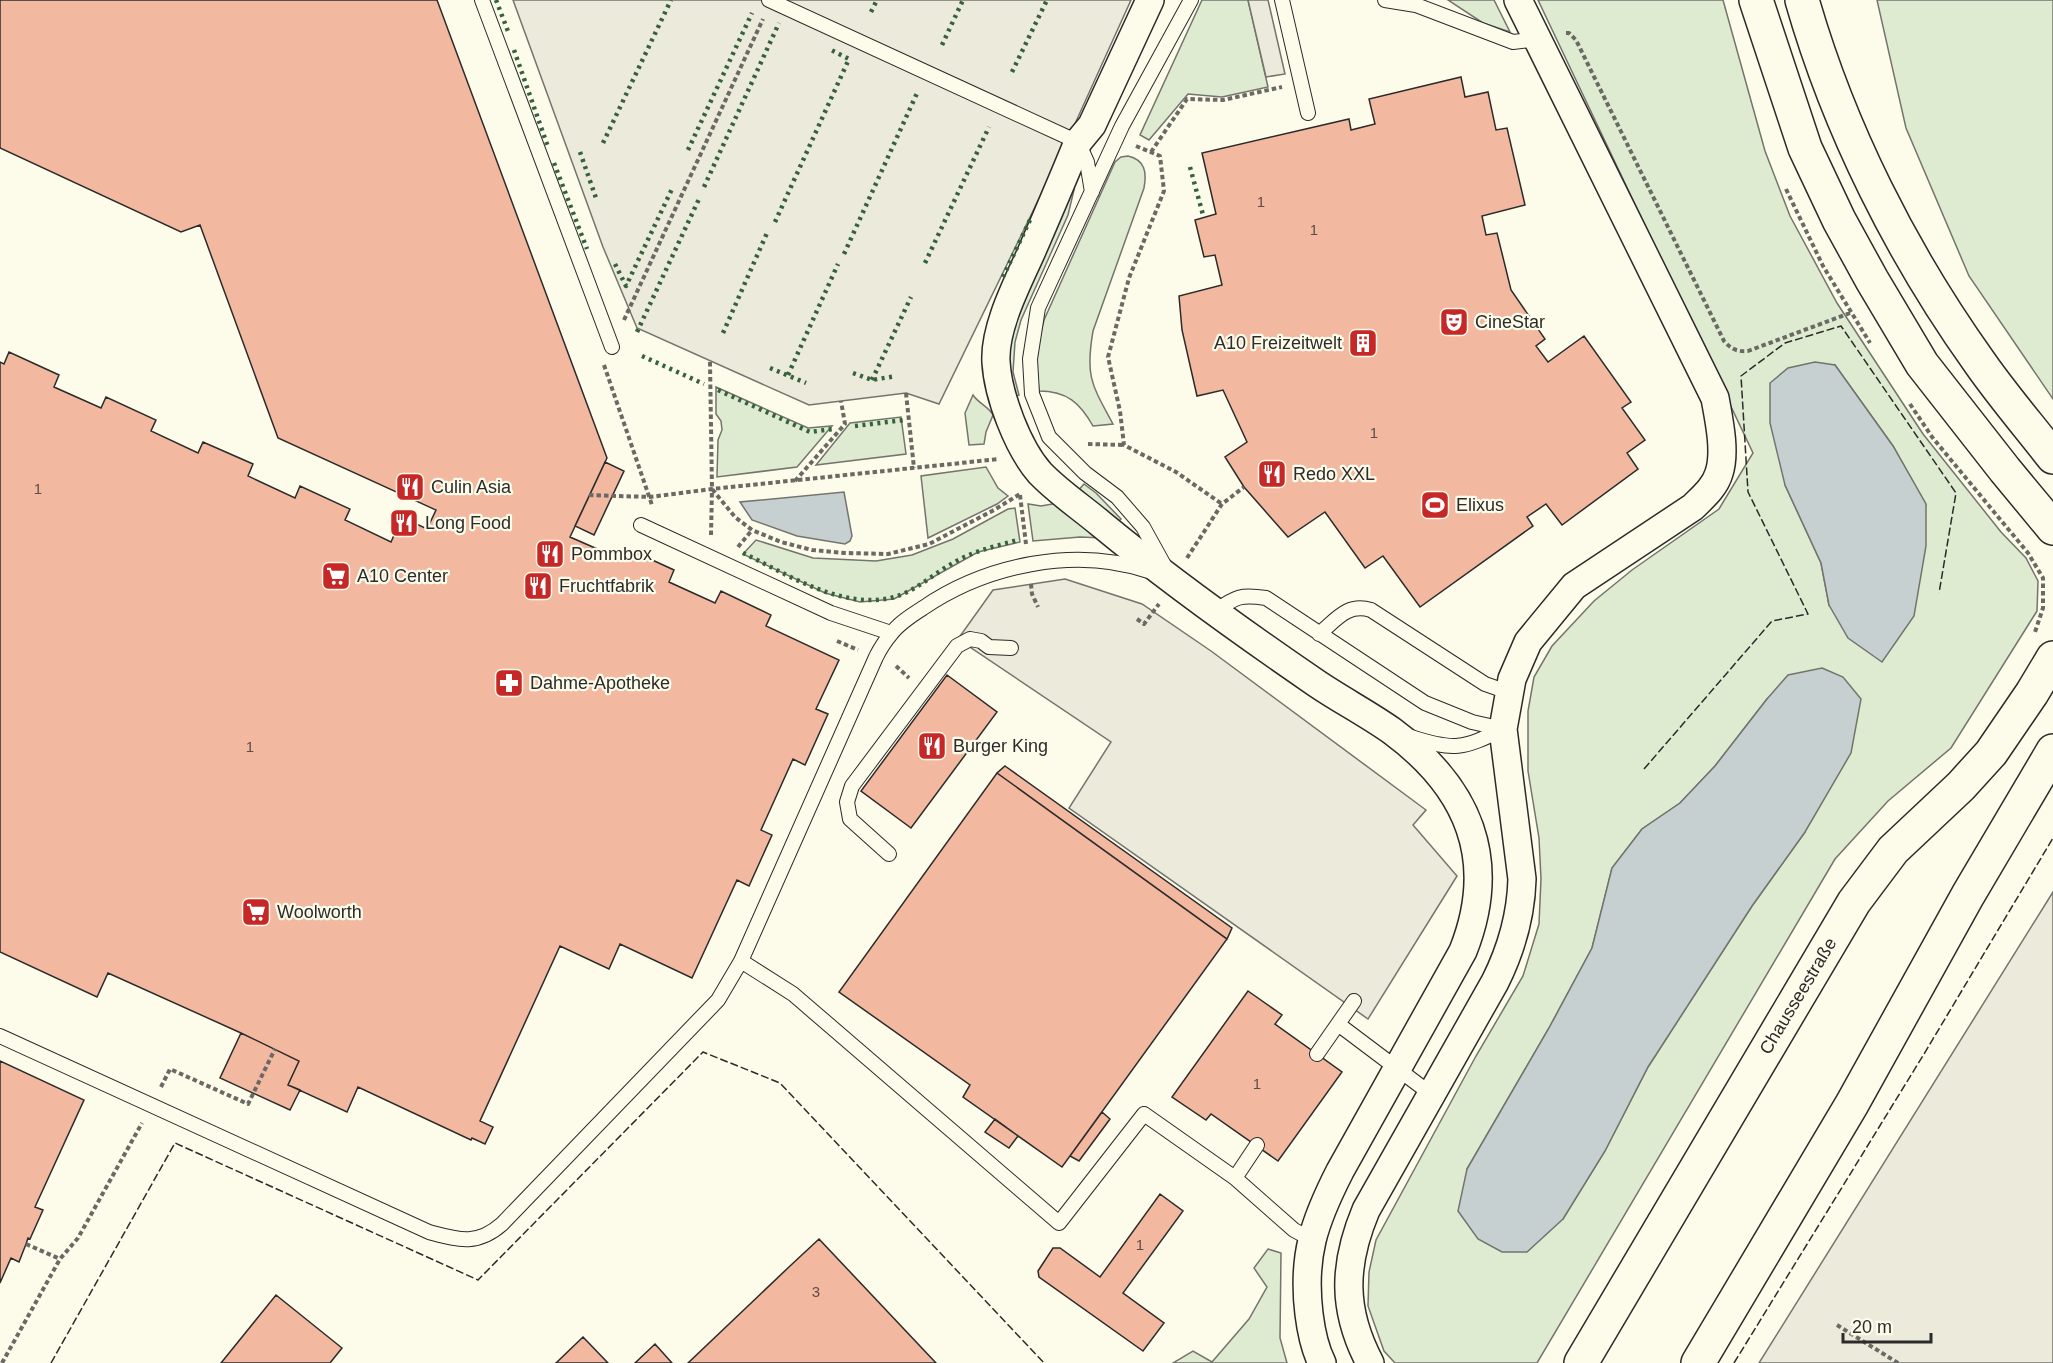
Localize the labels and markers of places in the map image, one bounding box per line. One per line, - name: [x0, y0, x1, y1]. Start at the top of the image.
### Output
- theatre icon: CineStar: [1438, 306, 1470, 338]
- place label: CineStar: [1475, 312, 1545, 332]
- building icon: A10 Freizeitwelt: [1347, 327, 1379, 359]
- place label: A10 Freizeitwelt: [1214, 333, 1342, 353]
- restaurant icon: Redo XXL: [1256, 458, 1288, 490]
- place label: Redo XXL: [1293, 464, 1375, 484]
- restaurant icon: Culin Asia: [394, 471, 426, 503]
- place label: Culin Asia: [431, 477, 512, 497]
- sports icon: Elixus: [1419, 489, 1451, 521]
- place label: Elixus: [1456, 495, 1504, 515]
- restaurant icon: Long Food: [388, 507, 420, 539]
- place label: Long Food: [425, 513, 511, 533]
- restaurant icon: Pommbox: [534, 538, 566, 570]
- place label: Pommbox: [571, 544, 652, 564]
- supermarket icon: A10 Center: [320, 560, 352, 592]
- place label: A10 Center: [357, 566, 448, 586]
- restaurant icon: Fruchtfabrik: [522, 570, 554, 602]
- place label: Fruchtfabrik: [559, 576, 655, 596]
- pharmacy icon: Dahme-Apotheke: [493, 667, 525, 699]
- place label: Dahme-Apotheke: [530, 673, 670, 693]
- restaurant icon: Burger King: [916, 730, 948, 762]
- place label: Burger King: [953, 736, 1048, 756]
- supermarket icon: Woolworth: [240, 896, 272, 928]
- place label: Woolworth: [277, 902, 362, 922]

